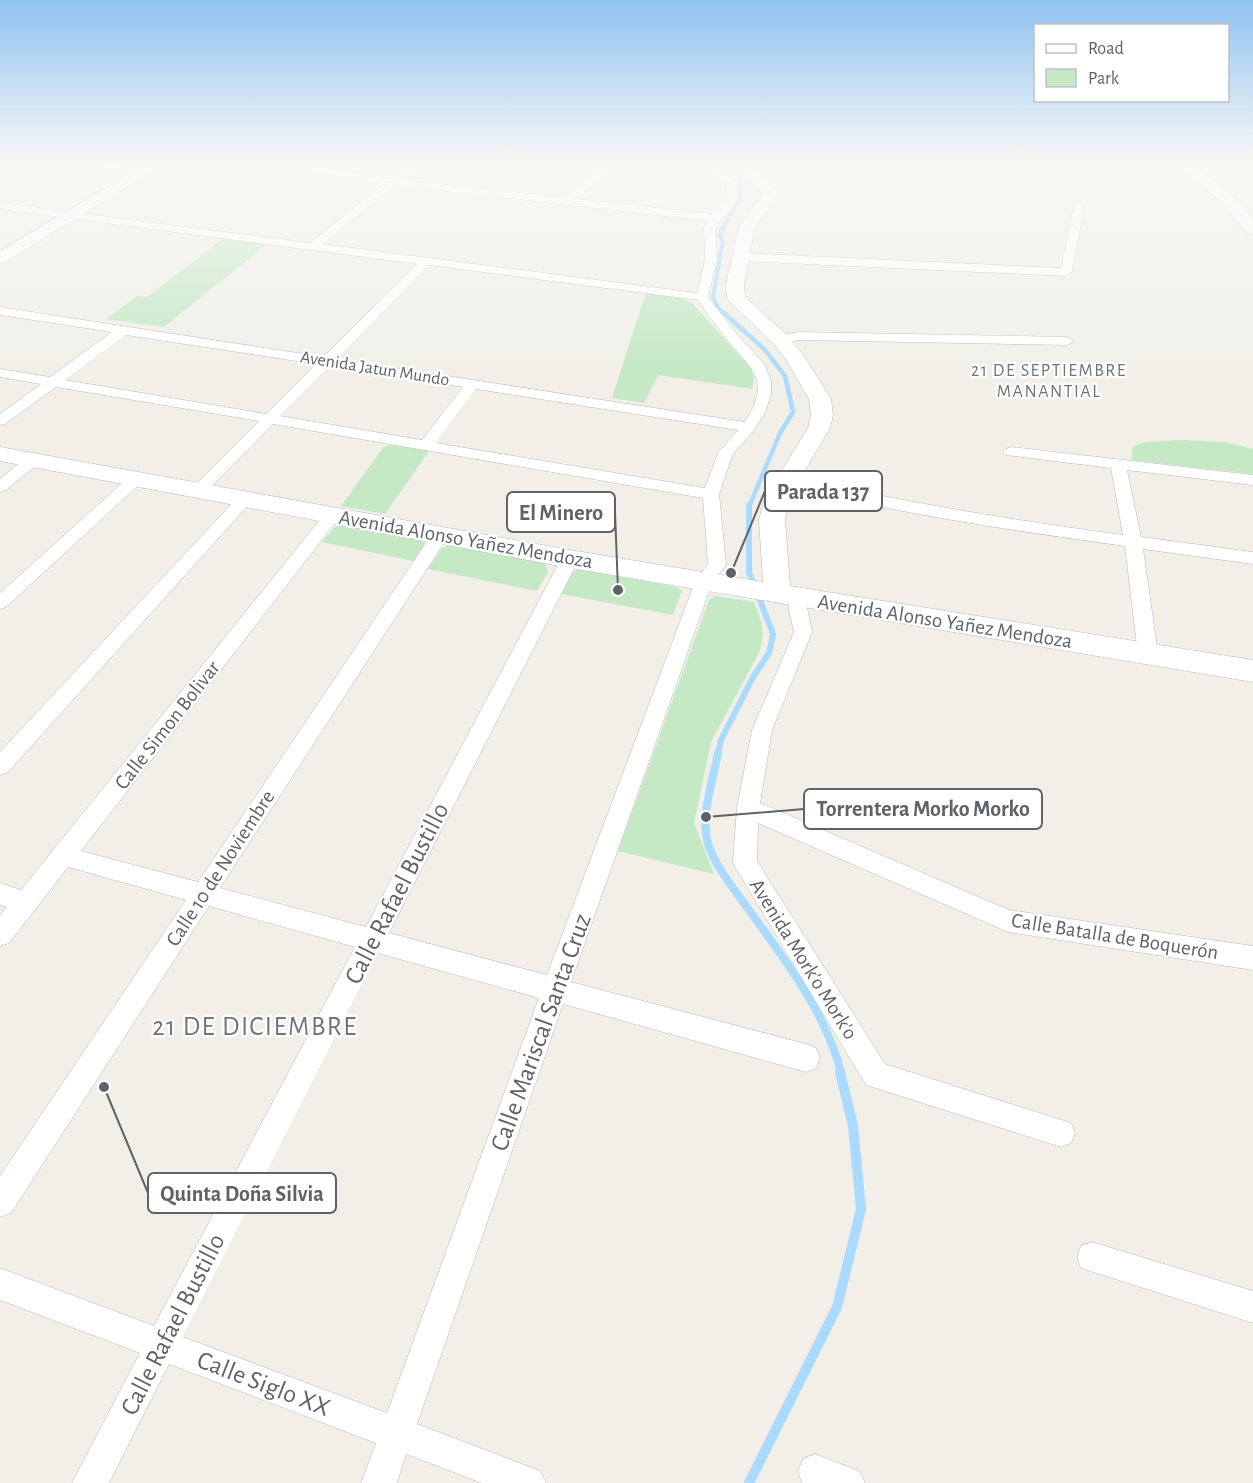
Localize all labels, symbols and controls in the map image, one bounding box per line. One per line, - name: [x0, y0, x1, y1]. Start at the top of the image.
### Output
- legend: [1034, 24, 1229, 102]
- text: Road: [1088, 40, 1124, 58]
- text: Park: [1088, 70, 1120, 88]
- street label: Avenida Jatun Mundo: [299, 348, 451, 390]
- district label: 21 DE SEPTIEMBRE MANANTIAL: [971, 362, 1127, 401]
- callout: Parada 137: [765, 471, 882, 511]
- text: Parada 137: [777, 481, 869, 503]
- callout: El Minero: [507, 492, 615, 532]
- text: El Minero: [519, 502, 603, 524]
- street label: Avenida Alonso Yañez Mendoza: [337, 507, 595, 572]
- street label: Avenida Alonso Yañez Mendoza: [816, 591, 1074, 652]
- street label: Calle Simon Bolivar: [111, 657, 224, 794]
- street label: Calle 10 de Noviembre: [162, 787, 279, 950]
- callout: Torrentera Morko Morko: [804, 789, 1042, 829]
- text: Torrentera Morko Morko: [816, 798, 1030, 820]
- street label: Calle Rafael Bustillo: [340, 799, 454, 988]
- street label: Avenida Mork'o Mork'o: [746, 875, 861, 1043]
- street label: Calle Mariscal Santa Cruz: [486, 910, 596, 1154]
- street label: Calle Batalla de Boquerón: [1010, 910, 1220, 963]
- district label: 21 DE DICIEMBRE: [152, 1013, 358, 1040]
- callout: Quinta Doña Silvia: [148, 1173, 336, 1213]
- text: Quinta Doña Silvia: [160, 1183, 324, 1206]
- street label: Calle Rafael Bustillo: [116, 1230, 230, 1419]
- street label: Calle Siglo XX: [194, 1347, 334, 1421]

